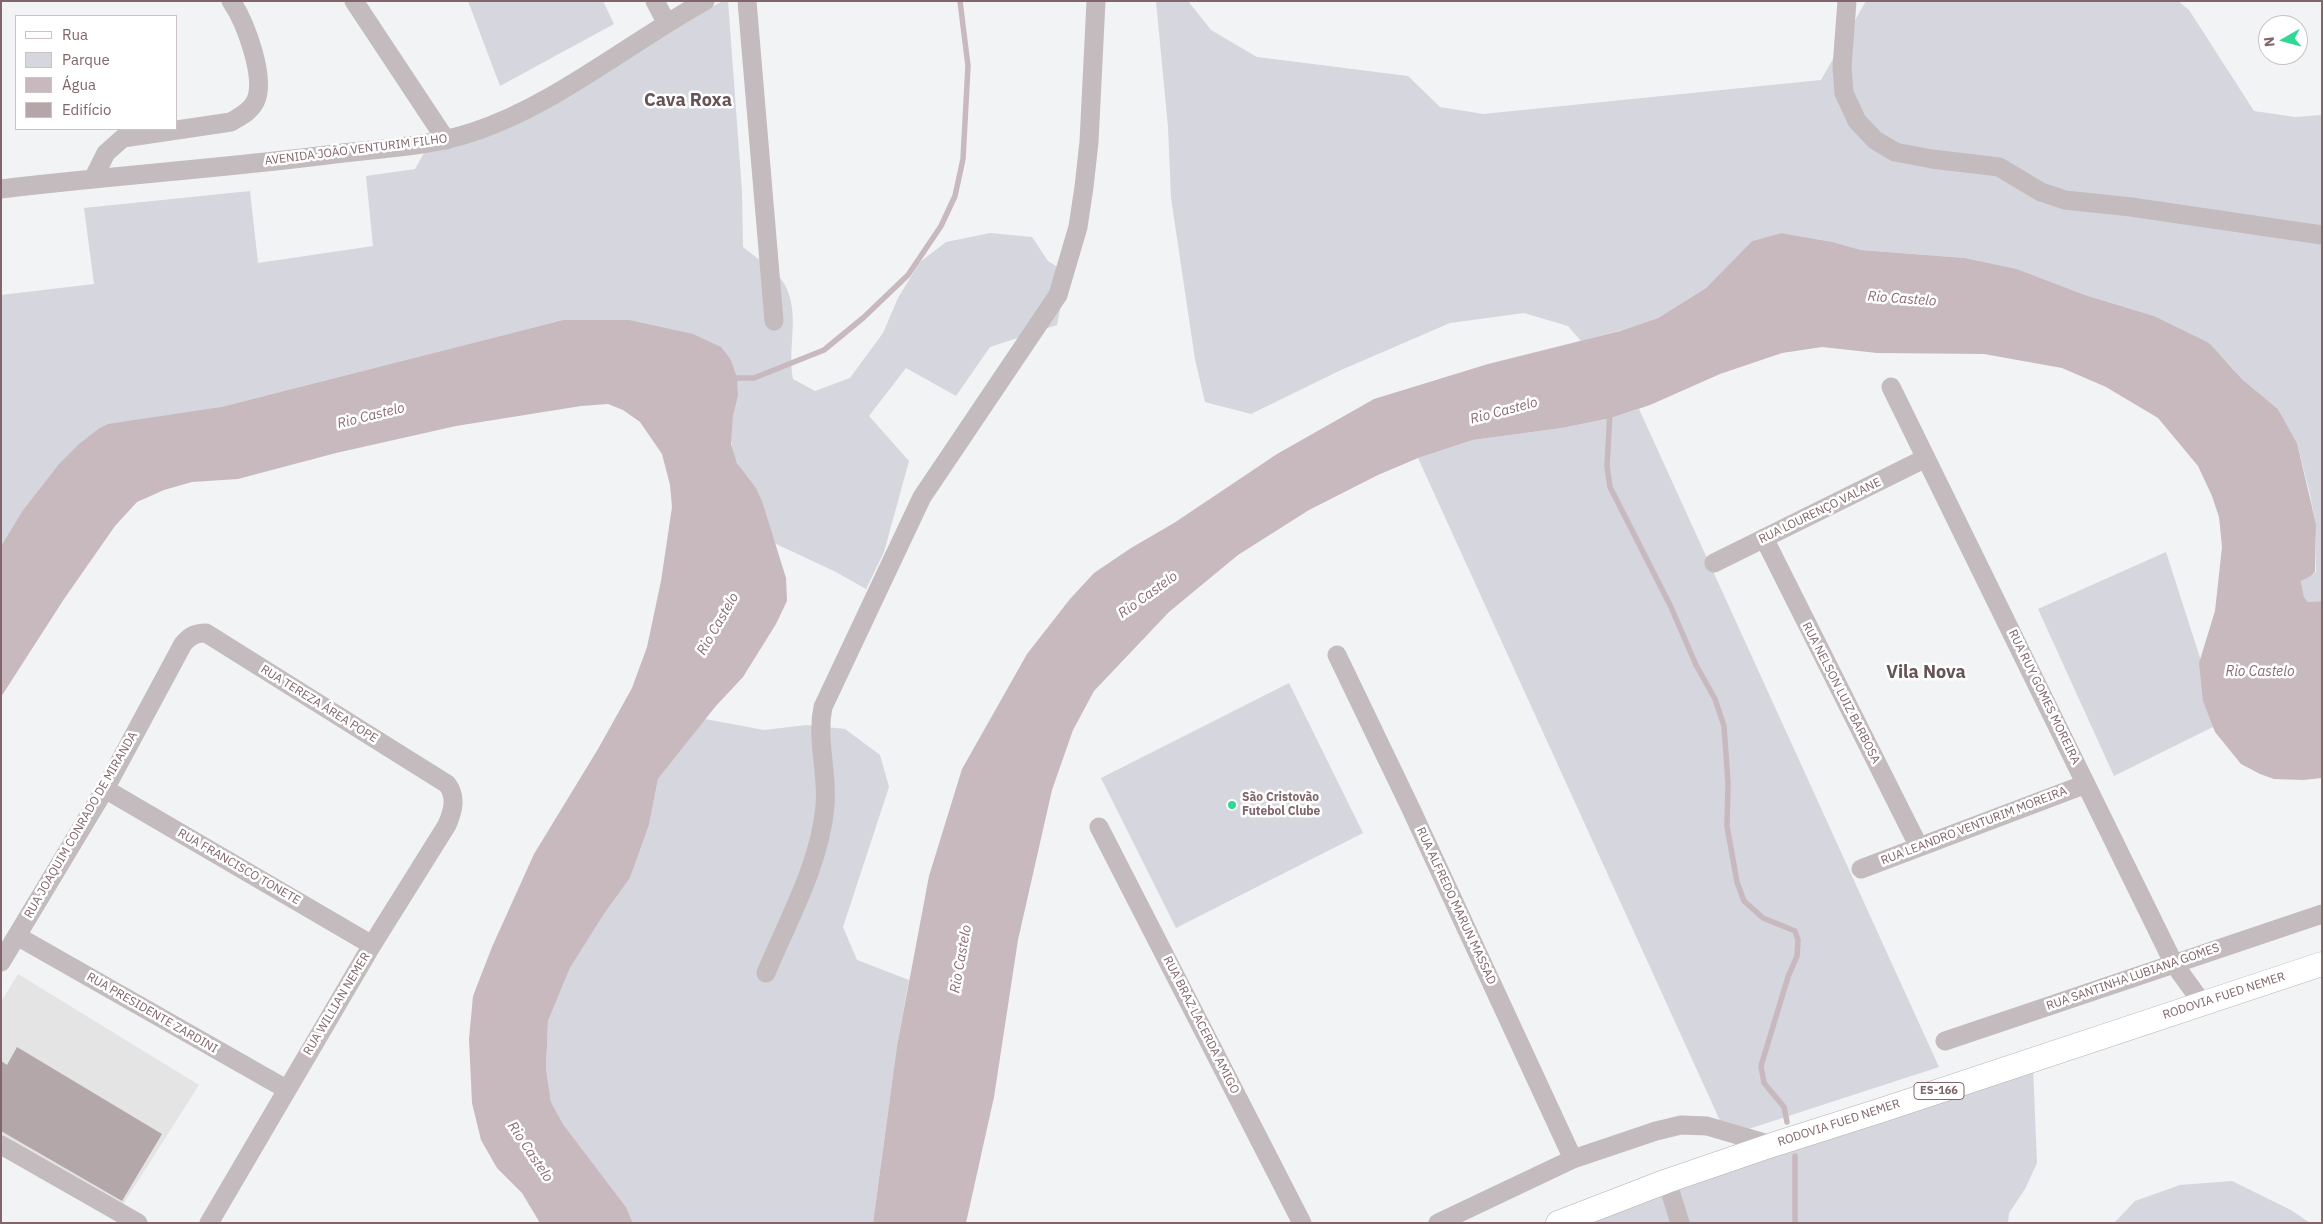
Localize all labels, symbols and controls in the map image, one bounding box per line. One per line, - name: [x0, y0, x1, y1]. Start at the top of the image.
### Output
- legend: [15, 15, 178, 130]
- north arrow: [2258, 15, 2308, 65]
- text: Rua: [62, 25, 88, 44]
- text: N: [2260, 36, 2279, 48]
- text: Parque: [62, 50, 110, 69]
- text: Água: [62, 75, 96, 94]
- district label: Cava Roxa: [644, 90, 732, 112]
- text: Edifício: [62, 100, 111, 119]
- street label: AVENIDA JOÃO VENTURIM FILHO: [264, 132, 448, 168]
- water label: Rio Castelo: [1867, 288, 1937, 310]
- water label: Rio Castelo: [1468, 394, 1540, 428]
- water label: Rio Castelo: [335, 399, 407, 433]
- street label: RUA LOURENÇO VALANE: [1757, 475, 1883, 547]
- water label: Rio Castelo: [1115, 568, 1181, 622]
- water label: Rio Castelo: [693, 590, 743, 658]
- street label: RUA NELSON LUIZ BARBOSA: [1799, 620, 1883, 766]
- street label: RUA RUY GOMES MOREIRA: [2005, 627, 2083, 767]
- street label: RUA TEREZA ÁREA POPE: [258, 662, 380, 746]
- district label: Vila Nova: [1886, 662, 1966, 684]
- water label: Rio Castelo: [2225, 664, 2295, 680]
- street label: RUA JOAQUIM CONRADO DE MIRANDA: [22, 729, 140, 921]
- street label: RUA LEANDRO VENTURIM MOREIRA: [1879, 784, 2069, 868]
- place label: São Cristovão Futebol Clube: [1242, 791, 1320, 819]
- marker: São Cristovão Futebol Clube: [1226, 799, 1238, 811]
- street label: RUA ALFREDO MARUN MASSAD: [1413, 825, 1499, 987]
- street label: RUA FRANCISCO TONETE: [175, 826, 303, 908]
- water label: Rio Castelo: [947, 923, 975, 995]
- street label: RUA SANTINHA LUBIANA GOMES: [2045, 941, 2221, 1013]
- street label: RUA WILLIAN NEMER: [301, 950, 373, 1058]
- street label: RUA BRAZ LACERDA AMIGO: [1160, 954, 1242, 1096]
- street label: RODOVIA FUED NEMER: [2161, 969, 2287, 1023]
- street label: RUA PRESIDENTE ZARDINI: [84, 970, 220, 1056]
- road number: ES-166: [1914, 1082, 1964, 1100]
- street label: RODOVIA FUED NEMER: [1776, 1096, 1902, 1150]
- water label: Rio Castelo: [504, 1119, 556, 1185]

